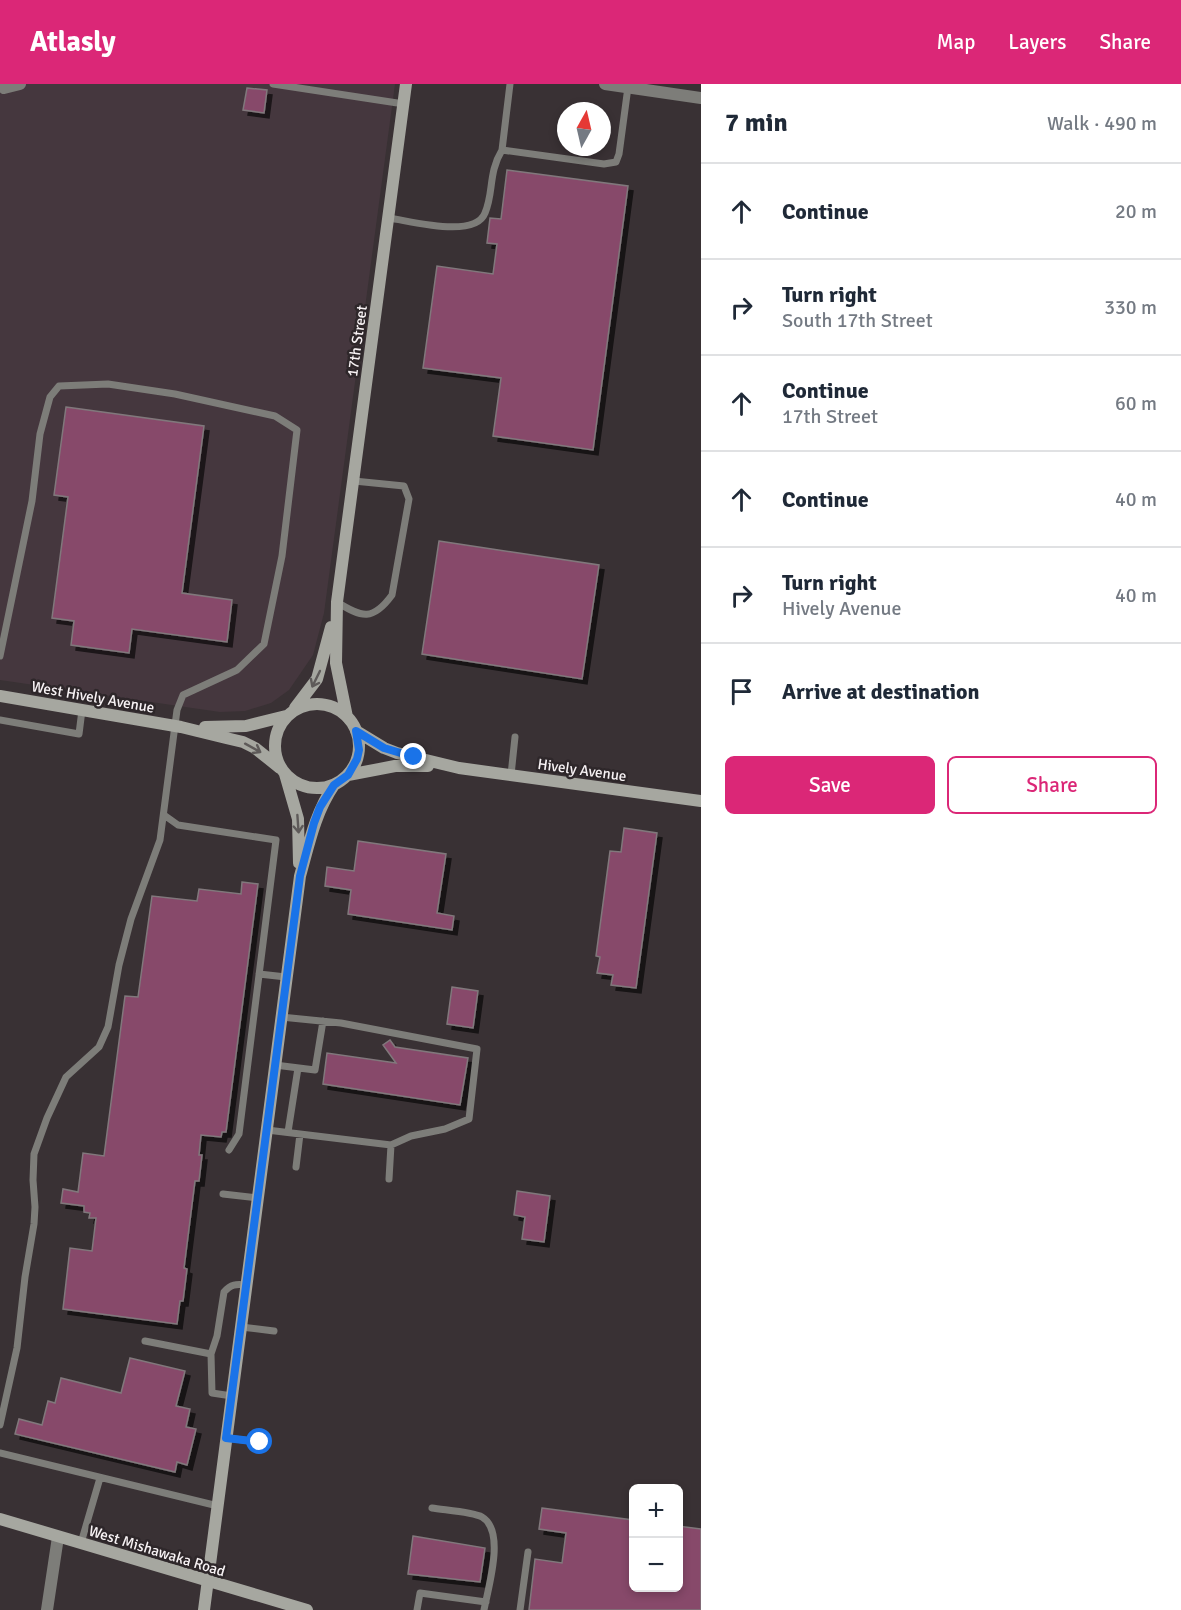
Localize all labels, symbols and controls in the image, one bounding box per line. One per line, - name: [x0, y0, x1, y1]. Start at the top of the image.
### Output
- text: Atlasly: [30, 25, 116, 59]
- text: Map: [937, 29, 975, 55]
- text: Layers: [1008, 29, 1066, 55]
- text: Share: [1099, 29, 1151, 55]
- north arrow: [557, 102, 611, 156]
- text: 7 min: [725, 107, 788, 139]
- text: Walk · 490 m: [1047, 111, 1157, 136]
- icon: ahead: [725, 195, 758, 228]
- text: Continue: [782, 198, 869, 225]
- text: 20 m: [1115, 199, 1157, 224]
- text: Turn right: [782, 281, 877, 308]
- icon: right: [725, 291, 758, 324]
- text: 330 m: [1104, 295, 1157, 320]
- street label: 17th Street: [343, 304, 371, 378]
- text: South 17th Street: [782, 308, 933, 333]
- text: Continue: [782, 377, 869, 404]
- icon: ahead: [725, 387, 758, 420]
- text: 60 m: [1115, 391, 1157, 416]
- text: 17th Street: [782, 404, 878, 429]
- icon: ahead: [725, 483, 758, 516]
- text: Continue: [782, 486, 869, 513]
- text: 40 m: [1115, 487, 1157, 512]
- text: Turn right: [782, 569, 877, 596]
- icon: right: [725, 579, 758, 612]
- text: 40 m: [1115, 583, 1157, 608]
- text: Hively Avenue: [782, 596, 902, 621]
- one-way arrow: [310, 669, 322, 687]
- icon: arrive: [725, 675, 758, 708]
- street label: West Hively Avenue: [30, 677, 156, 717]
- text: Arrive at destination: [782, 678, 979, 705]
- one-way arrow: [244, 743, 262, 754]
- route end: [400, 743, 426, 769]
- street label: Hively Avenue: [536, 755, 628, 785]
- button: Save: [725, 756, 935, 814]
- button: Share: [947, 756, 1157, 814]
- one-way arrow: [293, 813, 304, 833]
- route start: [246, 1428, 272, 1454]
- map controls: [629, 1484, 683, 1592]
- button: +: [629, 1484, 683, 1538]
- street label: West Mishawaka Road: [86, 1522, 228, 1580]
- button: −: [629, 1538, 683, 1592]

